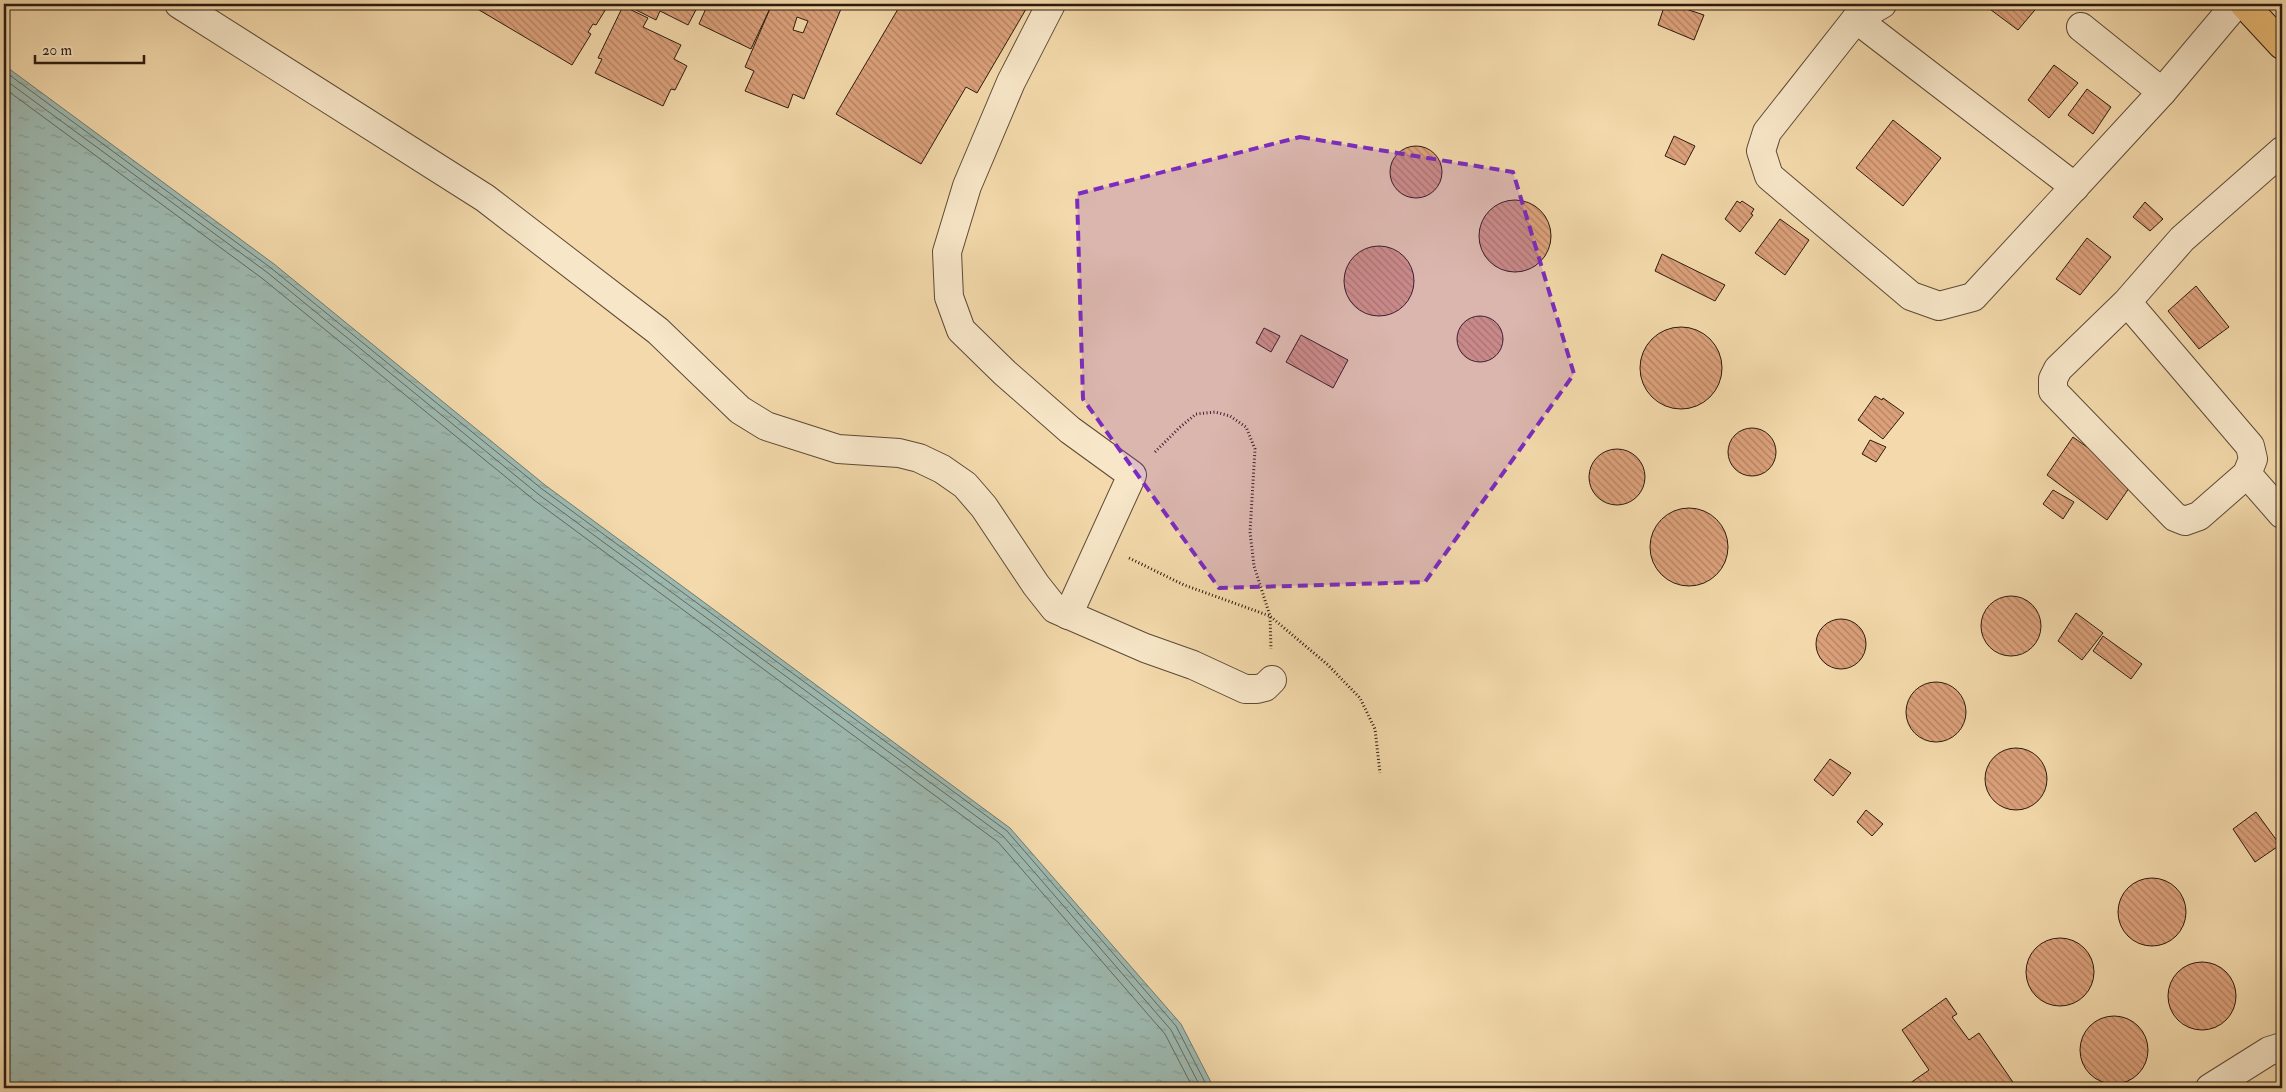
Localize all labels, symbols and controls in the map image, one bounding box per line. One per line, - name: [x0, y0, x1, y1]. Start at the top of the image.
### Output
- scale bar: [35, 32, 144, 64]
- text: 20 m: [42, 41, 72, 60]

